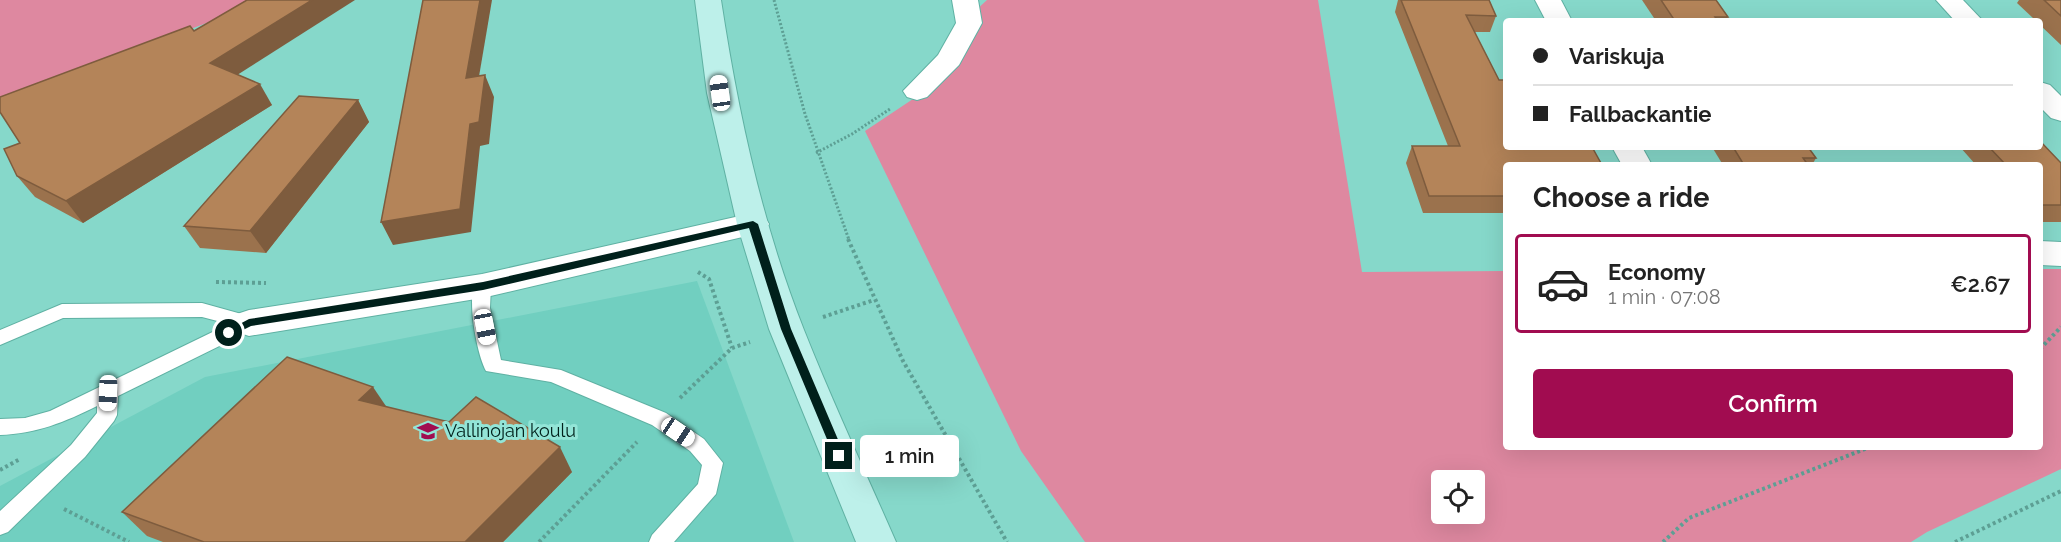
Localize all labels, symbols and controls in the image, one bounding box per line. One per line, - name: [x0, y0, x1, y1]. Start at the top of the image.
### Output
- text: Variskuja: [1569, 43, 1664, 69]
- car: [709, 74, 731, 112]
- text: Fallbackantie: [1569, 101, 1712, 127]
- text: Choose a ride: [1533, 182, 1709, 213]
- icon: car: [1536, 257, 1590, 311]
- text: Economy: [1608, 259, 1706, 285]
- text: €2.67: [1950, 271, 2010, 297]
- text: 1 min · 07:08: [1608, 285, 1721, 309]
- car: [473, 308, 497, 346]
- route start: [215, 319, 242, 346]
- button: Confirm: [1533, 369, 2013, 438]
- car: [98, 375, 118, 411]
- car: [658, 414, 698, 450]
- school or university icon: Vallinojan koulu: [416, 419, 440, 443]
- place label: Vallinojan koulu: [445, 420, 576, 441]
- callout: 1 min: [860, 435, 959, 477]
- route end: [825, 442, 852, 469]
- text: 1 min: [885, 444, 934, 468]
- map controls: [1431, 470, 1485, 524]
- button: locate: [1431, 470, 1485, 524]

